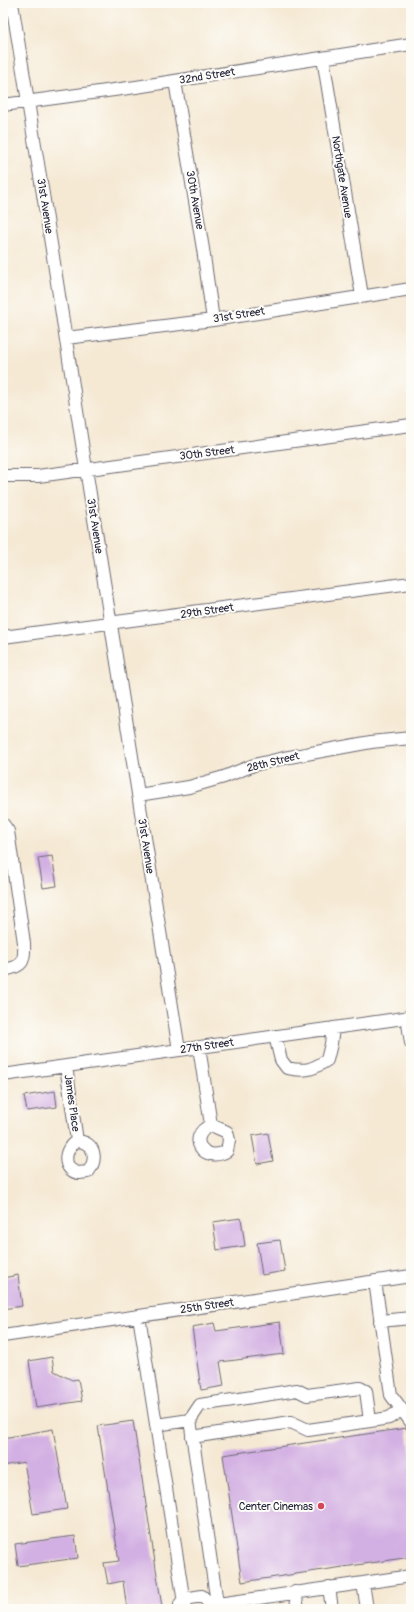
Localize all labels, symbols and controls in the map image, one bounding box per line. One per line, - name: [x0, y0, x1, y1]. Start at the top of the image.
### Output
- street label: 32nd Street: [178, 65, 236, 87]
- street label: Northgate Avenue: [329, 135, 355, 220]
- street label: 30th Avenue: [183, 170, 207, 231]
- street label: 31st Avenue: [34, 177, 56, 235]
- street label: 31st Street: [212, 304, 266, 325]
- street label: 30th Street: [179, 443, 236, 463]
- street label: 31st Avenue: [84, 497, 106, 555]
- street label: 29th Street: [180, 601, 235, 621]
- street label: 28th Street: [245, 749, 301, 775]
- street label: 31st Avenue: [135, 817, 157, 875]
- street label: 27th Street: [179, 1036, 235, 1056]
- street label: James Place: [62, 1074, 83, 1133]
- street label: 25th Street: [179, 1296, 235, 1316]
- place label: Center Cinemas: [239, 1500, 313, 1513]
- marker: Center Cinemas: [316, 1501, 326, 1511]

